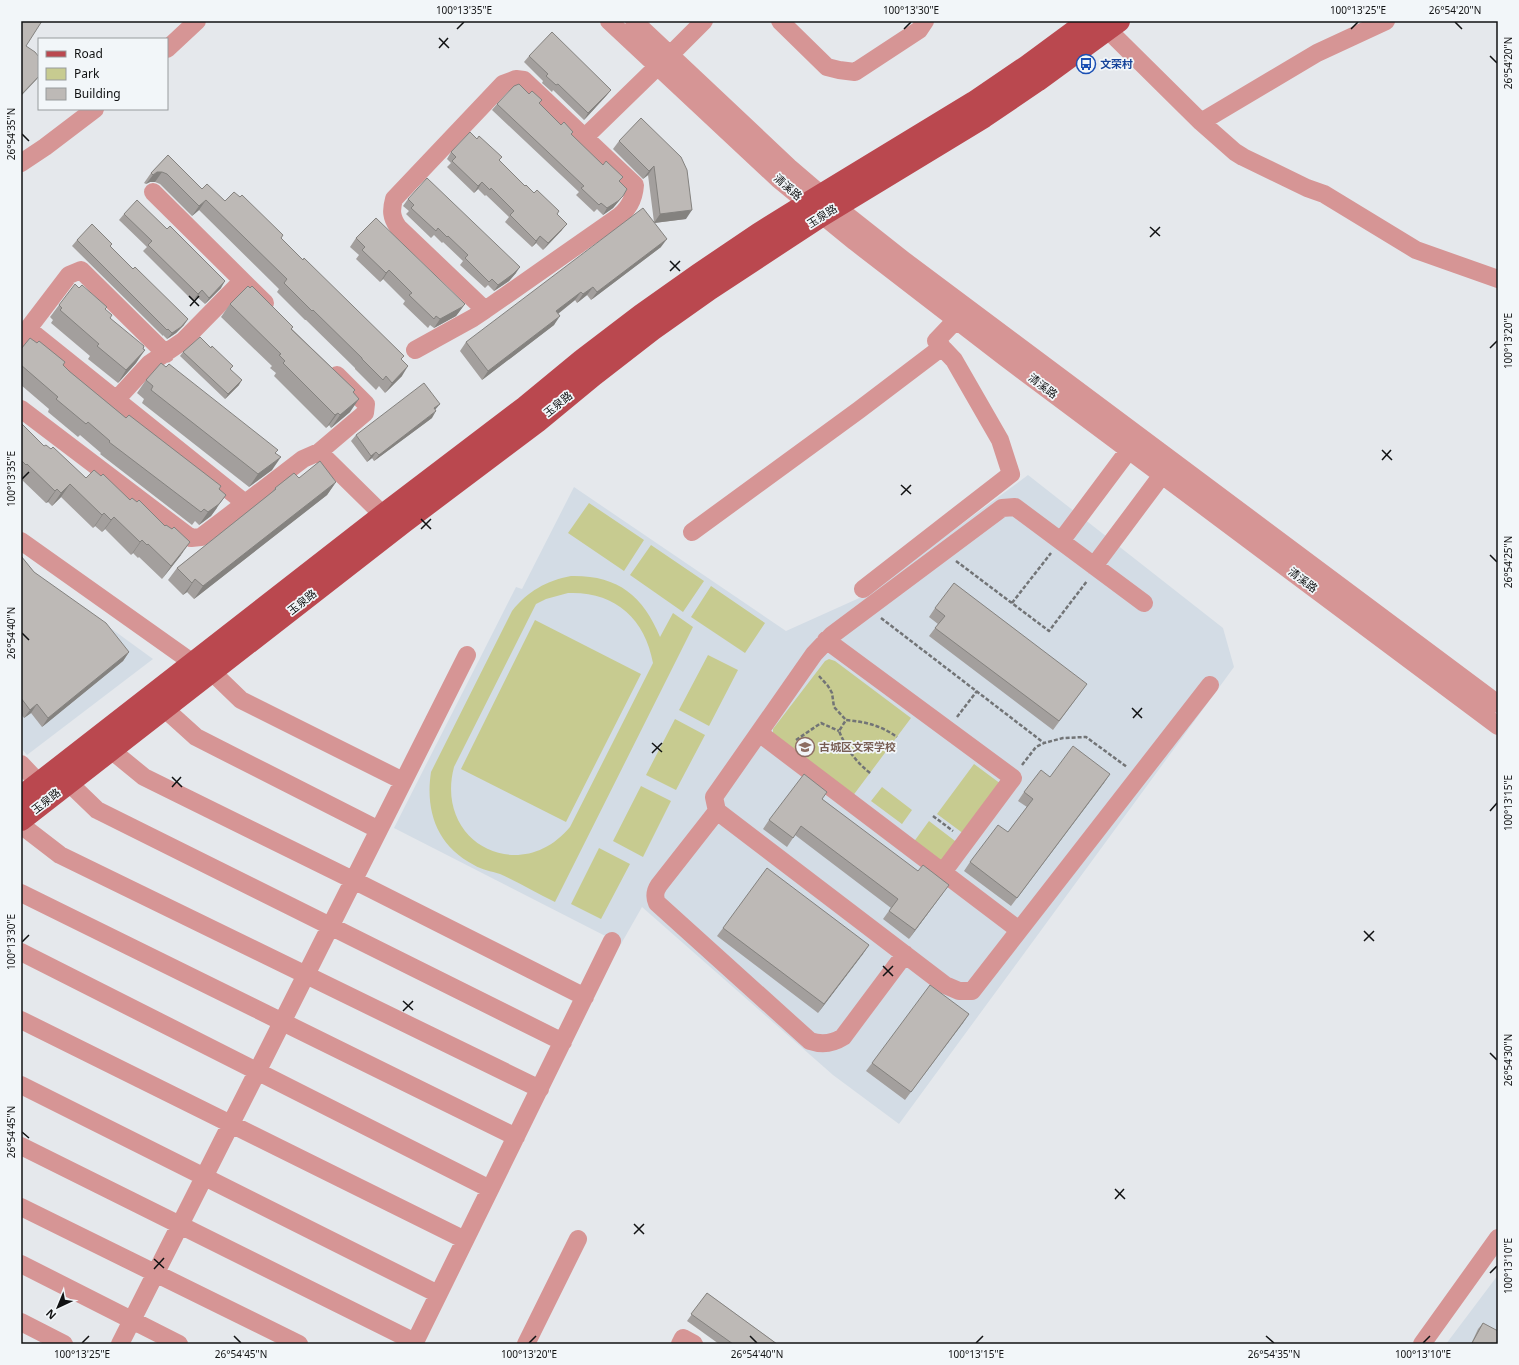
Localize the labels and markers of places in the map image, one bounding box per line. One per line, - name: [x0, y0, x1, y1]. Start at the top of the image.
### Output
- bus stop icon: 文荣村: [1075, 53, 1097, 75]
- place label: 文荣村: [1100, 56, 1133, 71]
- school or university icon: 古城区文荣学校: [794, 736, 816, 758]
- place label: 古城区文荣学校: [819, 739, 896, 754]

